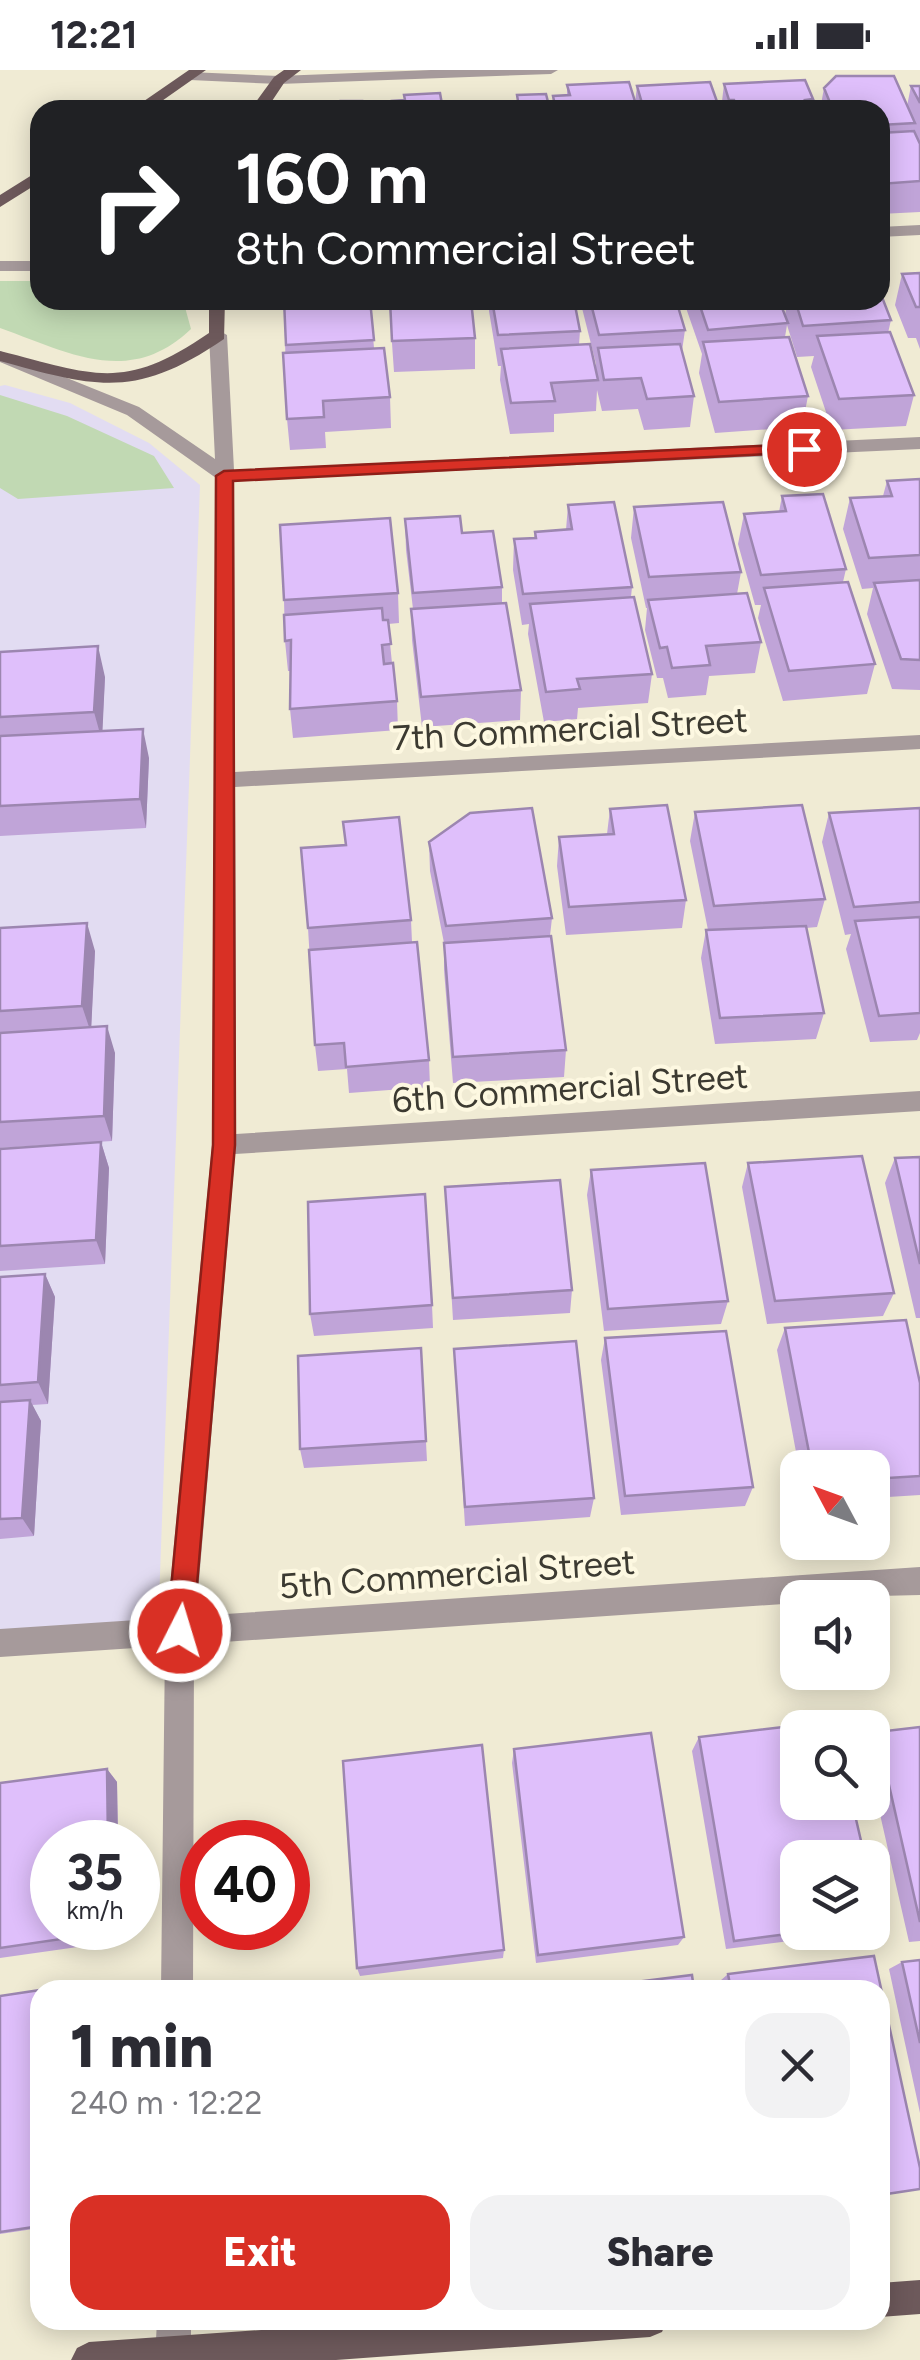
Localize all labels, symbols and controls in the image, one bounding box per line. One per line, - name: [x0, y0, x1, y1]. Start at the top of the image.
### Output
- text: 12:21: [50, 12, 138, 58]
- text: 160 m: [235, 136, 428, 221]
- icon: right: [70, 140, 200, 270]
- text: 8th Commercial Street: [235, 221, 696, 275]
- pin: [762, 407, 847, 492]
- icon: arrive: [777, 422, 832, 477]
- street label: 7th Commercial Street: [391, 699, 749, 759]
- street label: 6th Commercial Street: [391, 1055, 749, 1121]
- north arrow: [780, 1450, 890, 1560]
- map controls: [780, 1450, 890, 1950]
- street label: 5th Commercial Street: [278, 1541, 636, 1607]
- position arrow: [128, 1579, 232, 1683]
- button: sound: [780, 1580, 890, 1690]
- button: search: [780, 1710, 890, 1820]
- speed limit sign: 40: [180, 1820, 310, 1950]
- button: layers: [780, 1840, 890, 1950]
- text: 35: [67, 1842, 123, 1903]
- text: km/h: [66, 1895, 124, 1925]
- text: 1 min: [70, 2010, 213, 2082]
- button: close: [745, 2013, 850, 2118]
- text: 240 m · 12:22: [70, 2084, 262, 2122]
- button: Exit: [70, 2195, 450, 2310]
- button: Share: [470, 2195, 850, 2310]

